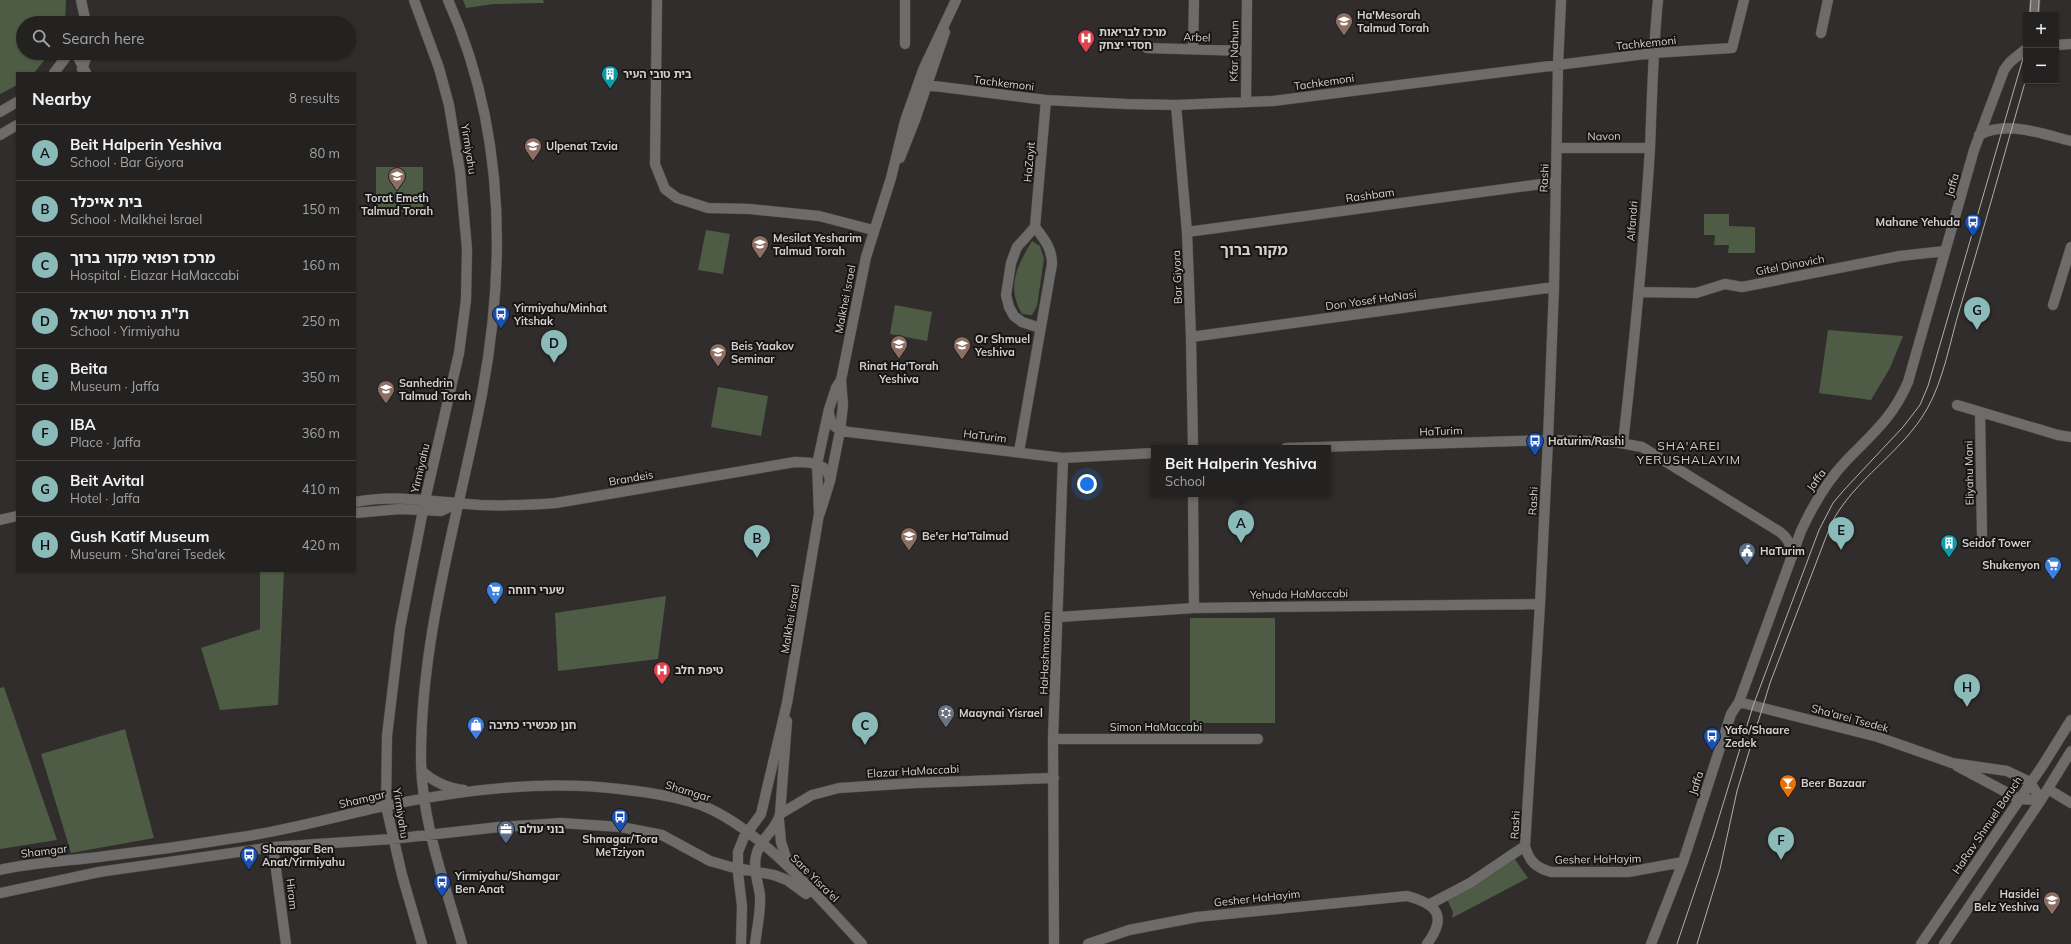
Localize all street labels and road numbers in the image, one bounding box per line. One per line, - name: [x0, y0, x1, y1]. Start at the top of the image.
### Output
- street label: Kfar Nahum: [1226, 20, 1242, 82]
- street label: Arbel: [1183, 30, 1211, 44]
- street label: Tachkemoni: [1615, 33, 1677, 53]
- street label: Tachkemoni: [1293, 71, 1355, 93]
- street label: Tachkemoni: [973, 72, 1035, 94]
- street label: Yirmiyahu: [458, 122, 480, 175]
- street label: Navon: [1587, 129, 1621, 143]
- street label: HaZayit: [1020, 141, 1038, 183]
- street label: Rashi: [1537, 163, 1551, 193]
- street label: Jaffa: [1942, 172, 1962, 198]
- street label: Rashbam: [1345, 185, 1395, 205]
- street label: Alfandri: [1624, 200, 1640, 242]
- street label: Bar Giyora: [1169, 250, 1185, 304]
- street label: Gitel Dinovich: [1754, 251, 1826, 279]
- street label: Malkhei Israel: [831, 263, 859, 335]
- street label: Don Yosef HaNasi: [1325, 287, 1417, 313]
- street label: HaTurim: [1419, 423, 1463, 439]
- street label: HaTurim: [963, 426, 1007, 446]
- street label: Eliyahu Mani: [1961, 440, 1977, 506]
- street label: Yirmiyahu: [407, 442, 433, 495]
- street label: Jaffa: [1803, 466, 1829, 494]
- street label: Brandeis: [608, 467, 654, 489]
- street label: Rashi: [1525, 486, 1541, 516]
- street label: Malkhei Israel: [778, 583, 802, 655]
- street label: Yehuda HaMaccabi: [1249, 586, 1348, 602]
- street label: HaHashmonaim: [1037, 611, 1053, 695]
- street label: Sha'arei Tsedek: [1810, 701, 1891, 735]
- street label: Simon HaMaccabi: [1110, 720, 1202, 734]
- street label: Elazar HaMaccabi: [866, 762, 960, 780]
- street label: Jaffa: [1686, 769, 1706, 797]
- street label: HaRav Shmuel Baruch: [1949, 773, 2025, 877]
- street label: Shamgar: [664, 777, 712, 805]
- street label: Yirmiyahu: [390, 786, 412, 839]
- street label: Shamgar: [338, 787, 386, 811]
- street label: Rashi: [1507, 810, 1523, 840]
- street label: Shamgar: [20, 841, 68, 861]
- street label: Sare Yisra'el: [788, 851, 842, 905]
- street label: Gesher HaHayim: [1554, 851, 1642, 867]
- street label: Hiram: [283, 878, 301, 910]
- street label: Gesher HaHayim: [1213, 886, 1301, 910]

